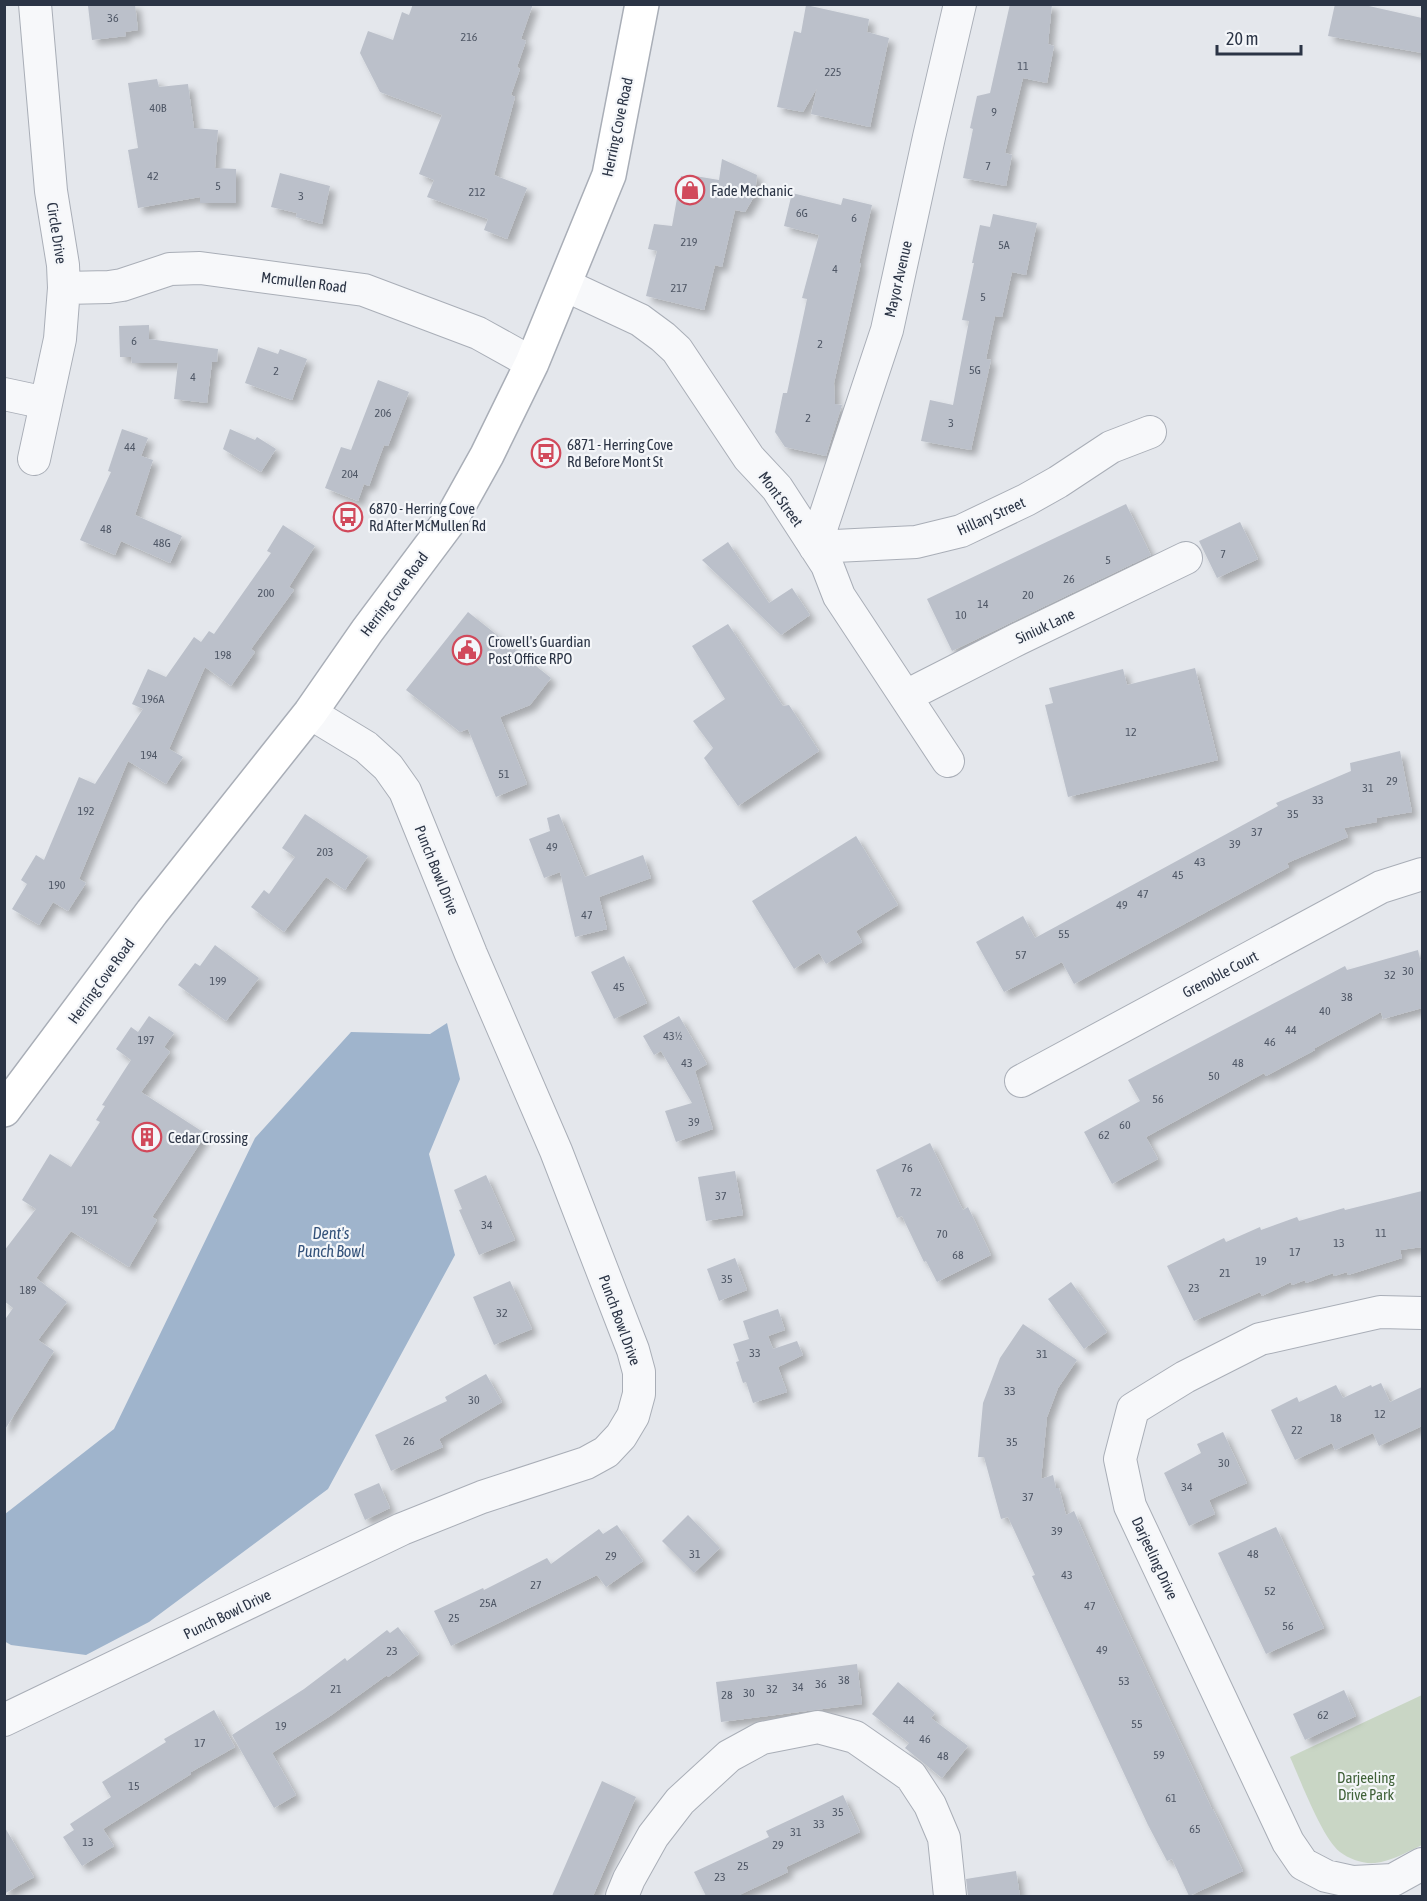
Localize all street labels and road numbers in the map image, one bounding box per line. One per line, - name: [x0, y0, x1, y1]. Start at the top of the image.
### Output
- street label: Herring Cove Road: [598, 76, 636, 178]
- street label: Circle Drive: [44, 201, 70, 265]
- street label: Mayor Avenue: [881, 239, 915, 319]
- street label: Mcmullen Road: [260, 268, 348, 296]
- street label: Mont Street: [755, 468, 807, 530]
- street label: Hillary Street: [954, 493, 1028, 539]
- street label: Herring Cove Road: [357, 549, 431, 639]
- street label: Siniuk Lane: [1013, 605, 1077, 647]
- street label: Punch Bowl Drive: [411, 823, 463, 917]
- street label: Herring Cove Road: [64, 935, 138, 1027]
- street label: Grenoble Court: [1179, 947, 1261, 1001]
- street label: Punch Bowl Drive: [596, 1273, 644, 1368]
- street label: Darjeeling Drive: [1128, 1514, 1182, 1602]
- street label: Punch Bowl Drive: [181, 1585, 274, 1642]

